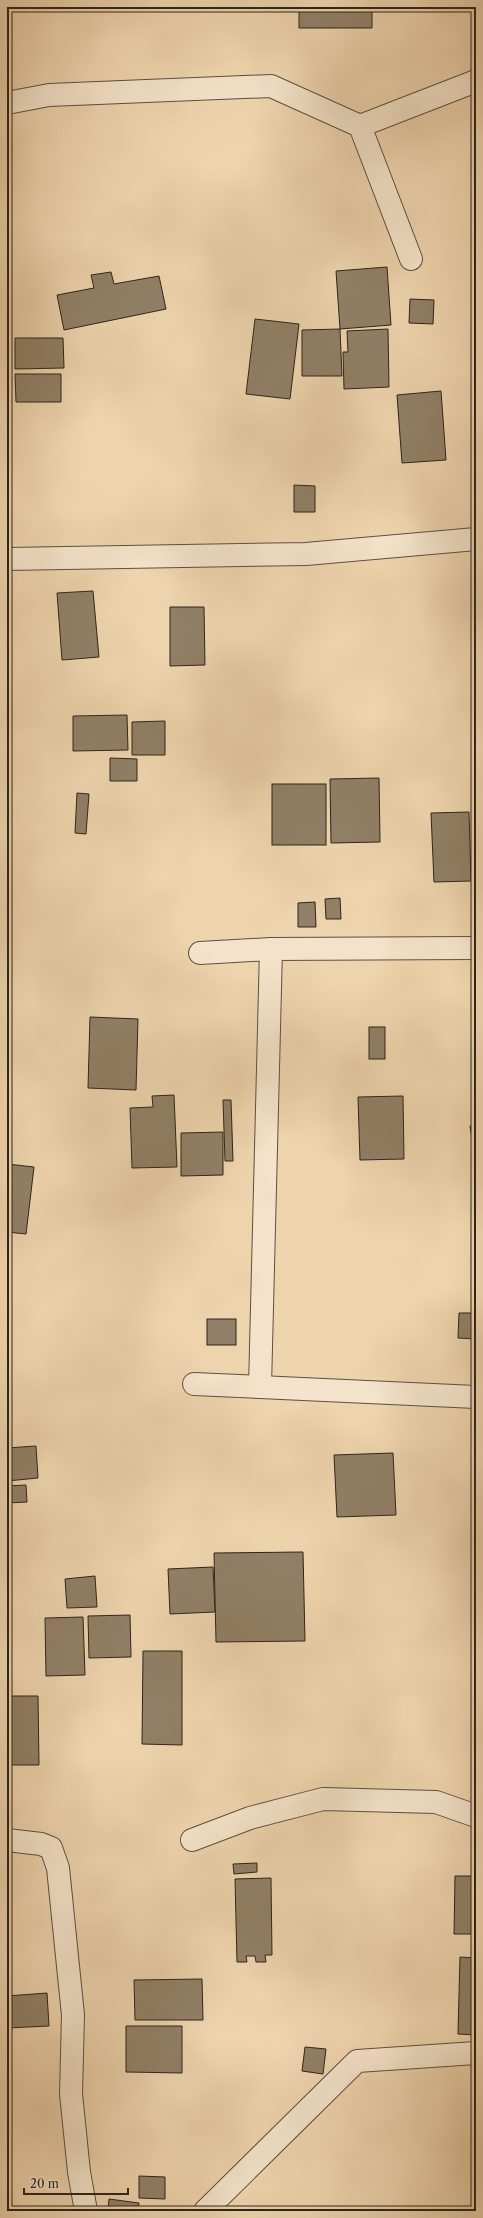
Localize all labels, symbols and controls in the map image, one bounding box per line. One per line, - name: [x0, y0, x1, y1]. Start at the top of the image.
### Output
- scale bar: [24, 2170, 128, 2196]
- text: 20 m: [30, 2176, 59, 2191]

